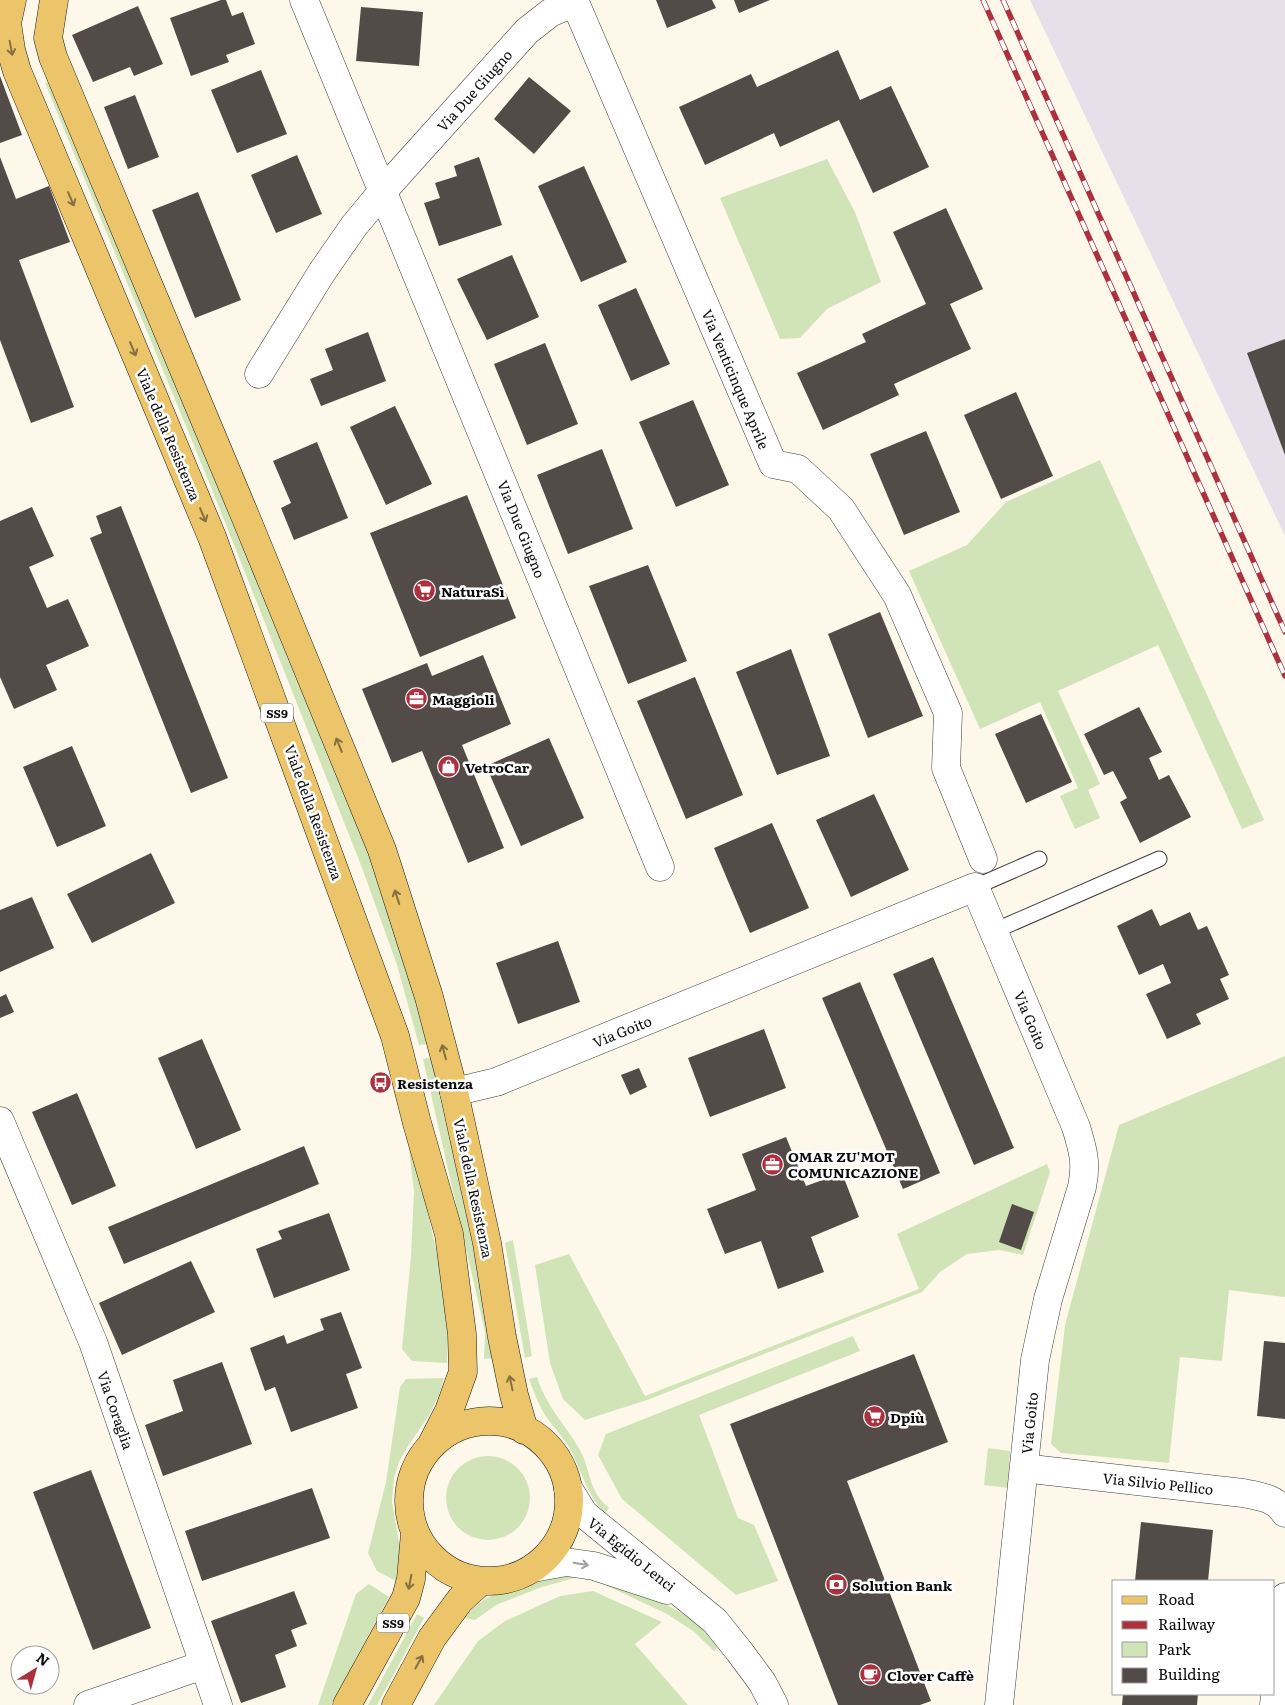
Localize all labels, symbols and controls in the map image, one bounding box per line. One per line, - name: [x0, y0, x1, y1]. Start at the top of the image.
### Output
- one-way arrow: [7, 39, 16, 55]
- street label: Via Due Giugno: [432, 45, 516, 135]
- one-way arrow: [66, 191, 76, 206]
- street label: Via Venticinque Aprile: [697, 306, 775, 452]
- one-way arrow: [129, 341, 139, 356]
- street label: Viale della Resistenza: [132, 365, 206, 504]
- street label: Via Due Giugno: [493, 477, 551, 581]
- one-way arrow: [199, 507, 208, 522]
- supermarket icon: NaturaSì: [413, 579, 437, 603]
- place label: NaturaSì: [441, 581, 505, 601]
- office icon: Maggioli: [404, 687, 428, 711]
- place label: Maggioli: [432, 689, 495, 709]
- road number: SS9: [261, 704, 293, 722]
- one-way arrow: [333, 738, 343, 753]
- street label: Viale della Resistenza: [280, 742, 348, 883]
- shop icon: VetroCar: [437, 755, 461, 779]
- place label: VetroCar: [465, 757, 530, 777]
- one-way arrow: [391, 889, 401, 905]
- street label: Via Goito: [1010, 988, 1052, 1052]
- street label: Via Goito: [590, 1010, 654, 1052]
- one-way arrow: [438, 1045, 448, 1061]
- bus stop icon: Resistenza: [369, 1071, 393, 1095]
- place label: Resistenza: [397, 1073, 474, 1093]
- street label: Viale della Resistenza: [449, 1116, 499, 1260]
- place label: OMAR ZU'MOT COMUNICAZIONE: [788, 1146, 918, 1182]
- office icon: OMAR ZU'MOT COMUNICAZIONE: [760, 1152, 784, 1176]
- street label: Via Coraglia: [93, 1368, 139, 1452]
- one-way arrow: [506, 1375, 515, 1391]
- street label: Via Goito: [1016, 1391, 1042, 1455]
- supermarket icon: Dpiù: [862, 1405, 886, 1429]
- place label: Dpiù: [890, 1407, 925, 1427]
- street label: Via Silvio Pellico: [1102, 1467, 1214, 1499]
- street label: Via Egidio Lenci: [584, 1512, 680, 1596]
- one-way arrow: [573, 1560, 589, 1570]
- one-way arrow: [405, 1573, 414, 1589]
- bank icon: Solution Bank: [824, 1573, 848, 1597]
- place label: Solution Bank: [852, 1575, 953, 1595]
- legend: [1112, 1580, 1275, 1695]
- text: Road: [1158, 1587, 1194, 1610]
- text: Railway: [1158, 1612, 1216, 1635]
- road number: SS9: [377, 1614, 409, 1632]
- text: Park: [1158, 1637, 1192, 1660]
- north arrow: [10, 1645, 60, 1695]
- text: N: [33, 1647, 54, 1670]
- one-way arrow: [414, 1655, 424, 1670]
- text: Building: [1158, 1662, 1220, 1685]
- cafe icon: Clover Caffè: [859, 1663, 883, 1687]
- place label: Clover Caffè: [887, 1665, 974, 1685]

